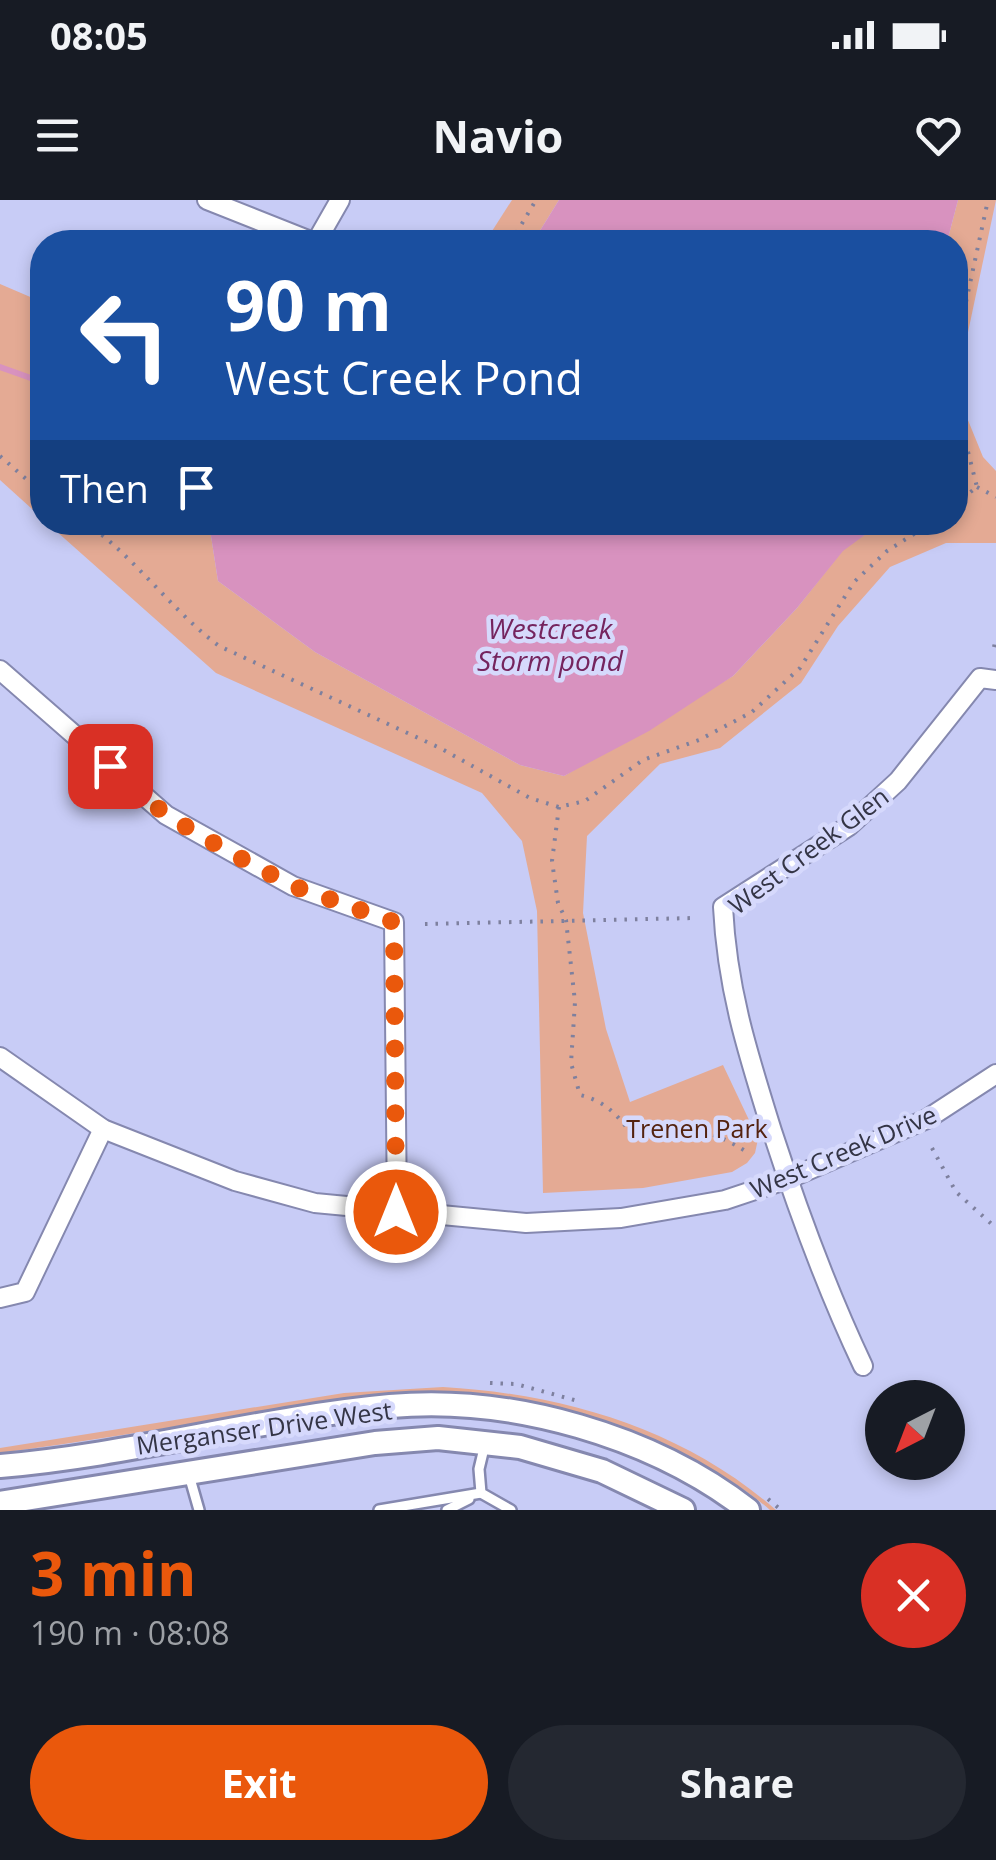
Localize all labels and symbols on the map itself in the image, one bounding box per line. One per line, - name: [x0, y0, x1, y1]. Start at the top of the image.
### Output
- water label: Westcreek Storm pond: [477, 609, 624, 679]
- pin: [68, 724, 153, 809]
- street label: West Creek Glen: [721, 779, 895, 921]
- street label: West Creek Drive: [745, 1096, 941, 1206]
- park label: Trenen Park: [626, 1111, 768, 1145]
- position arrow: [344, 1160, 448, 1264]
- north arrow: [865, 1380, 965, 1480]
- street label: Merganser Drive West: [134, 1392, 394, 1462]

